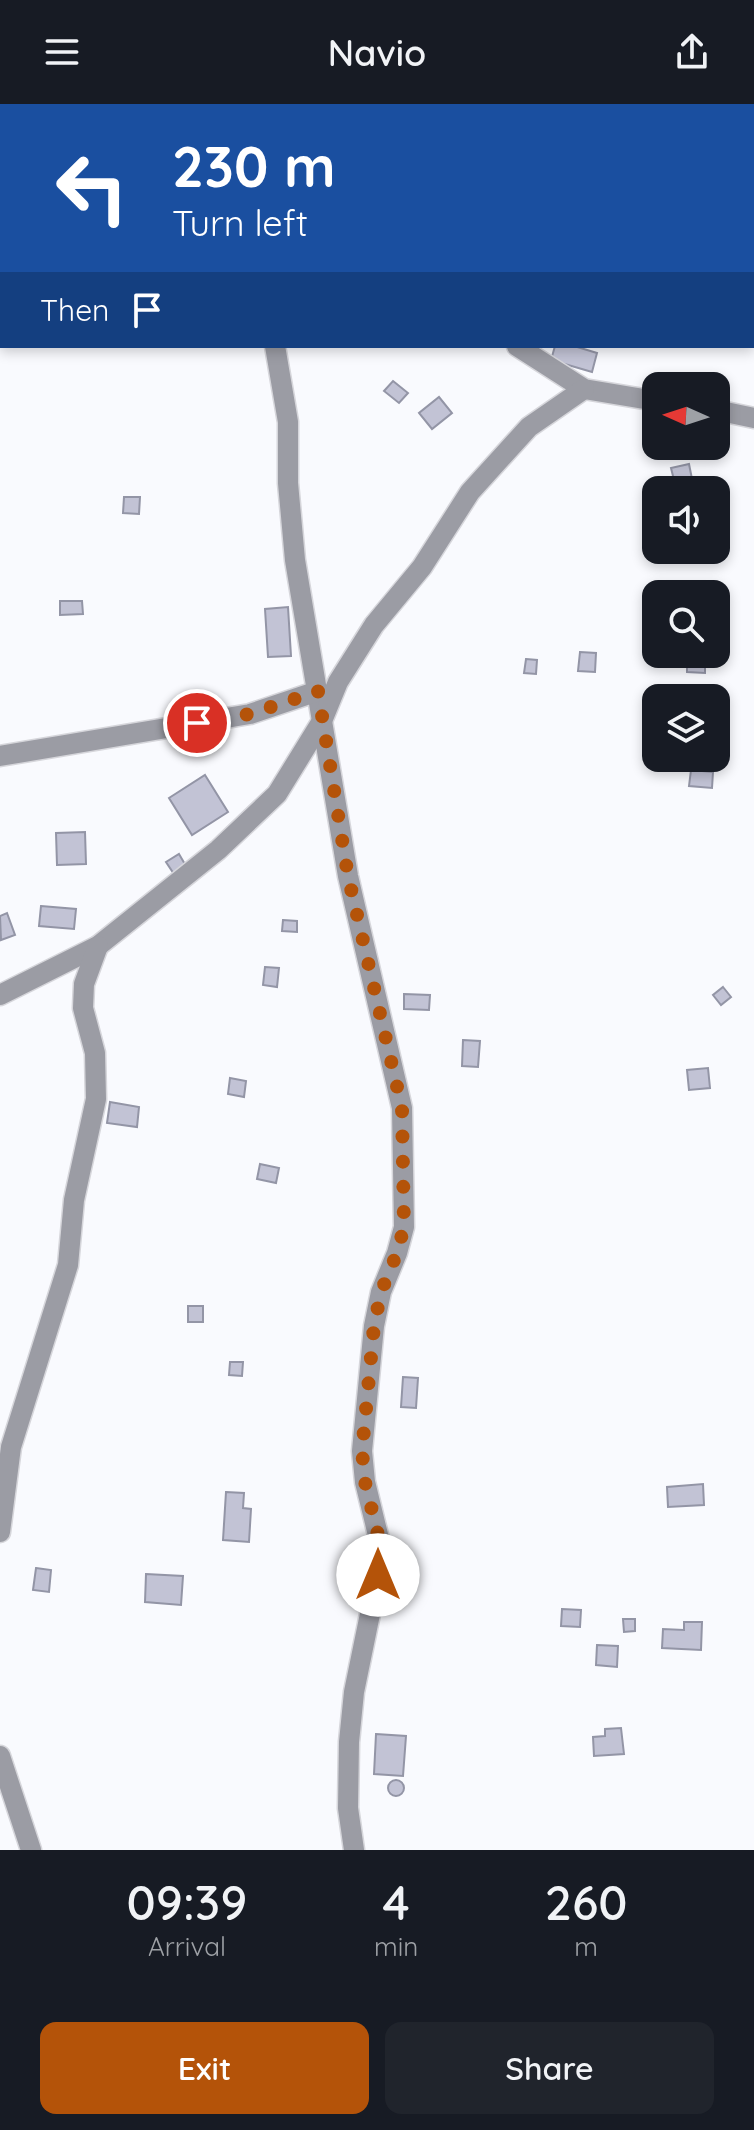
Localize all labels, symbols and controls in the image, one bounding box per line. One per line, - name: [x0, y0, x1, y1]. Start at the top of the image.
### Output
- icon: menu: [40, 30, 84, 74]
- text: Navio: [328, 30, 426, 75]
- icon: share: [670, 30, 714, 74]
- text: 230 m: [172, 131, 336, 201]
- icon: left: [40, 136, 144, 240]
- text: Turn left: [172, 200, 308, 245]
- icon: arrive: [125, 288, 169, 332]
- text: Then: [40, 291, 109, 329]
- north arrow: [642, 372, 730, 460]
- map controls: [642, 372, 730, 772]
- button: sound: [642, 476, 730, 564]
- button: search: [642, 580, 730, 668]
- button: layers: [642, 684, 730, 772]
- pin: [163, 689, 231, 757]
- icon: arrive: [175, 701, 219, 745]
- position arrow: [336, 1533, 420, 1617]
- text: 09:39: [127, 1872, 247, 1932]
- text: 4: [382, 1872, 410, 1932]
- text: 260: [545, 1872, 627, 1932]
- text: Arrival: [148, 1930, 226, 1963]
- text: min: [374, 1930, 418, 1963]
- text: m: [574, 1930, 598, 1963]
- button: Exit: [40, 2022, 369, 2114]
- button: Share: [385, 2022, 714, 2114]

